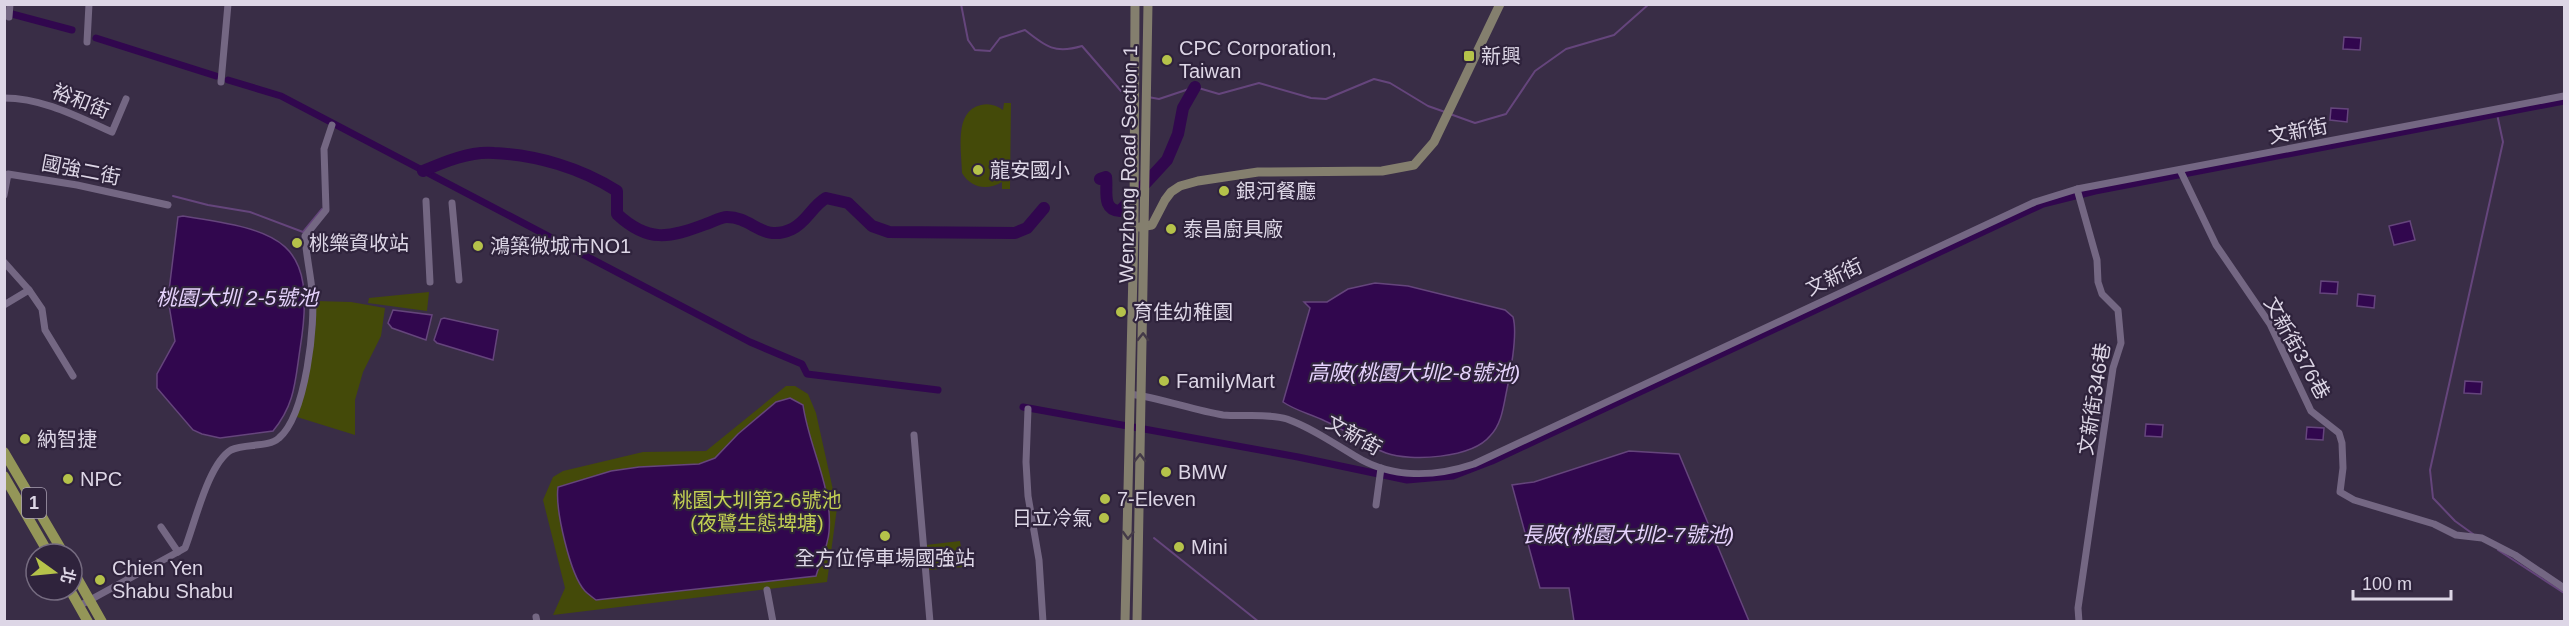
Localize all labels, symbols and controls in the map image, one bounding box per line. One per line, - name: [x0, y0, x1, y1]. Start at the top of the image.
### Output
- place label: CPC Corporation, Taiwan: [1179, 37, 1337, 82]
- street label: Wenzhong Road Section 1: [1115, 45, 1141, 283]
- place label: 新興: [1481, 45, 1521, 67]
- marker: 新興: [1462, 49, 1476, 63]
- marker: CPC Corporation, Taiwan: [1160, 53, 1174, 67]
- street label: 裕和街: [49, 80, 113, 122]
- street label: 文新街: [2266, 114, 2330, 148]
- street label: 國強二街: [40, 152, 122, 188]
- place label: 龍安國小: [990, 159, 1070, 181]
- marker: 龍安國小: [971, 163, 985, 177]
- place label: 銀河餐廳: [1236, 180, 1316, 202]
- marker: 銀河餐廳: [1217, 184, 1231, 198]
- place label: 泰昌廚具廠: [1183, 218, 1283, 240]
- marker: 泰昌廚具廠: [1164, 222, 1178, 236]
- place label: 桃樂資收站: [309, 232, 409, 254]
- place label: 鴻築微城市NO1: [490, 235, 631, 257]
- marker: 桃樂資收站: [290, 236, 304, 250]
- marker: 鴻築微城市NO1: [471, 239, 485, 253]
- street label: 文新街: [1802, 254, 1866, 300]
- water label: 桃園大圳 2-5號池: [156, 286, 320, 309]
- street label: 文新街376巷: [2260, 293, 2334, 403]
- place label: 育佳幼稚園: [1133, 301, 1233, 323]
- marker: 育佳幼稚園: [1114, 305, 1128, 319]
- one-way arrow: [1137, 332, 1149, 341]
- street label: 文新街346巷: [2074, 341, 2114, 457]
- water label: 高陂(桃園大圳2-8號池): [1308, 361, 1520, 384]
- place label: FamilyMart: [1176, 370, 1275, 392]
- marker: FamilyMart: [1157, 374, 1171, 388]
- street label: 文新街: [1322, 411, 1386, 459]
- place label: 納智捷: [37, 428, 97, 450]
- marker: 納智捷: [18, 432, 32, 446]
- one-way arrow: [1134, 454, 1146, 463]
- place label: BMW: [1178, 461, 1227, 483]
- marker: BMW: [1159, 465, 1173, 479]
- place label: NPC: [80, 468, 122, 490]
- marker: NPC: [61, 472, 75, 486]
- road number: 1: [22, 488, 46, 518]
- place label: 7-Eleven: [1117, 488, 1196, 510]
- park label: 桃園大圳第2-6號池 (夜鷺生態埤塘): [673, 489, 841, 534]
- marker: 7-Eleven: [1098, 492, 1112, 506]
- place label: 日立冷氣: [1012, 507, 1092, 529]
- marker: 日立冷氣: [1097, 511, 1111, 525]
- water label: 長陂(桃園大圳2-7號池): [1522, 523, 1734, 546]
- marker: 全方位停車場國強站: [878, 529, 892, 543]
- one-way arrow: [1121, 531, 1134, 540]
- place label: Mini: [1191, 536, 1228, 558]
- marker: Mini: [1172, 540, 1186, 554]
- north arrow: [24, 542, 84, 602]
- place label: 全方位停車場國強站: [795, 547, 975, 569]
- place label: Chien Yen Shabu Shabu: [112, 557, 233, 602]
- scale bar: [2353, 563, 2450, 601]
- text: 北: [58, 566, 78, 586]
- marker: Chien Yen Shabu Shabu: [93, 573, 107, 587]
- text: 100 m: [2362, 574, 2412, 594]

